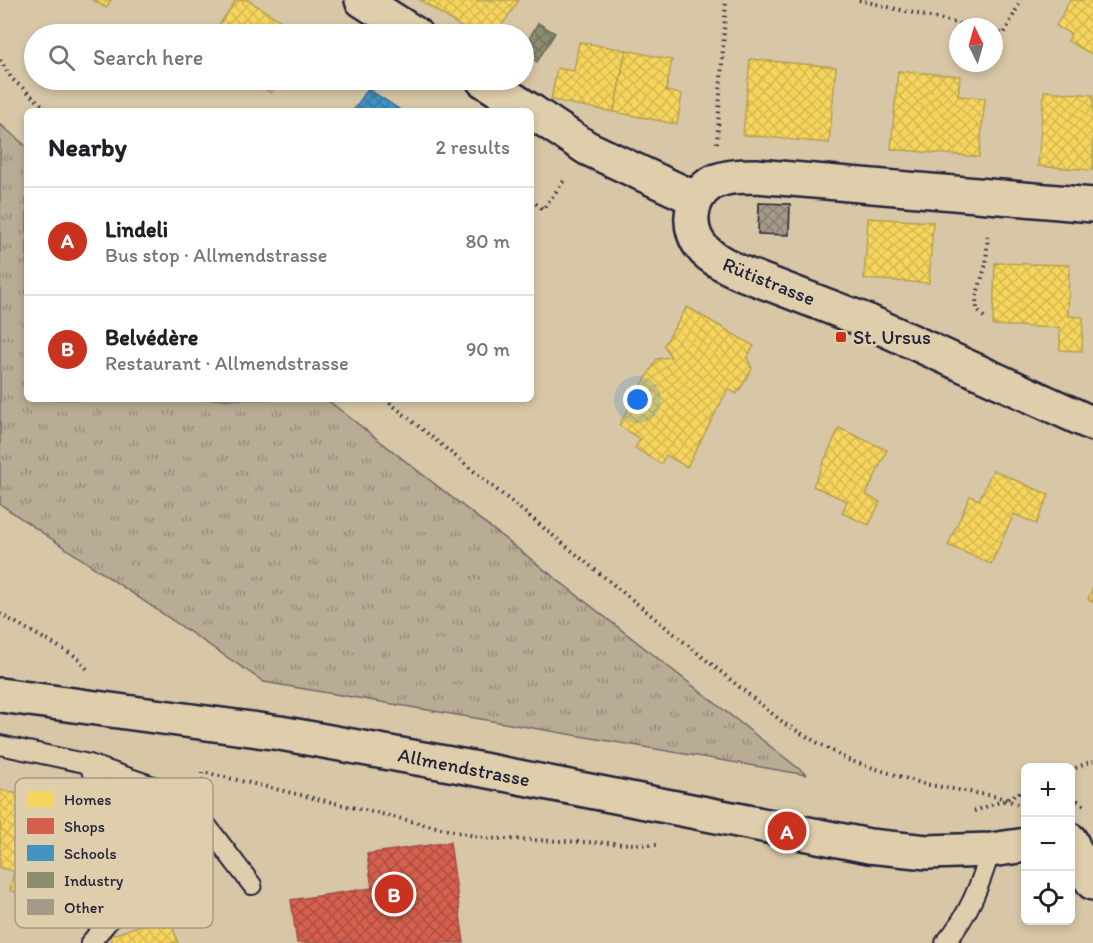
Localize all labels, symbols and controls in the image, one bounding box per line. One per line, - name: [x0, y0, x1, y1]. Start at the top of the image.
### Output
- north arrow: [949, 18, 1003, 72]
- search box: [24, 24, 534, 90]
- icon: search: [45, 41, 78, 74]
- text: Search here: [93, 44, 203, 71]
- text: Nearby: [48, 131, 127, 163]
- text: 2 results: [436, 135, 510, 159]
- text: Lindeli: [105, 216, 168, 243]
- text: A: [61, 229, 74, 253]
- text: 80 m: [465, 229, 510, 253]
- text: Bus stop · Allmendstrasse: [105, 243, 327, 267]
- street label: Rütistrasse: [719, 252, 819, 310]
- text: Belvédère: [105, 324, 198, 351]
- place label: St. Ursus: [853, 325, 931, 349]
- marker: St. Ursus: [834, 330, 848, 344]
- text: B: [61, 337, 74, 361]
- text: 90 m: [466, 337, 510, 361]
- text: Restaurant · Allmendstrasse: [105, 351, 349, 375]
- your location: [623, 385, 652, 414]
- street label: Allmendstrasse: [396, 742, 532, 792]
- map controls: [1021, 763, 1075, 925]
- button: +: [1021, 763, 1075, 817]
- legend: [15, 778, 213, 928]
- text: Homes: [64, 790, 111, 809]
- pin: A: [768, 808, 806, 854]
- text: Shops: [64, 817, 105, 836]
- button: −: [1021, 817, 1075, 871]
- text: Schools: [64, 844, 117, 863]
- text: Industry: [64, 871, 124, 890]
- button: locate: [1021, 871, 1075, 925]
- pin: B: [374, 872, 414, 916]
- text: Other: [64, 898, 104, 917]

